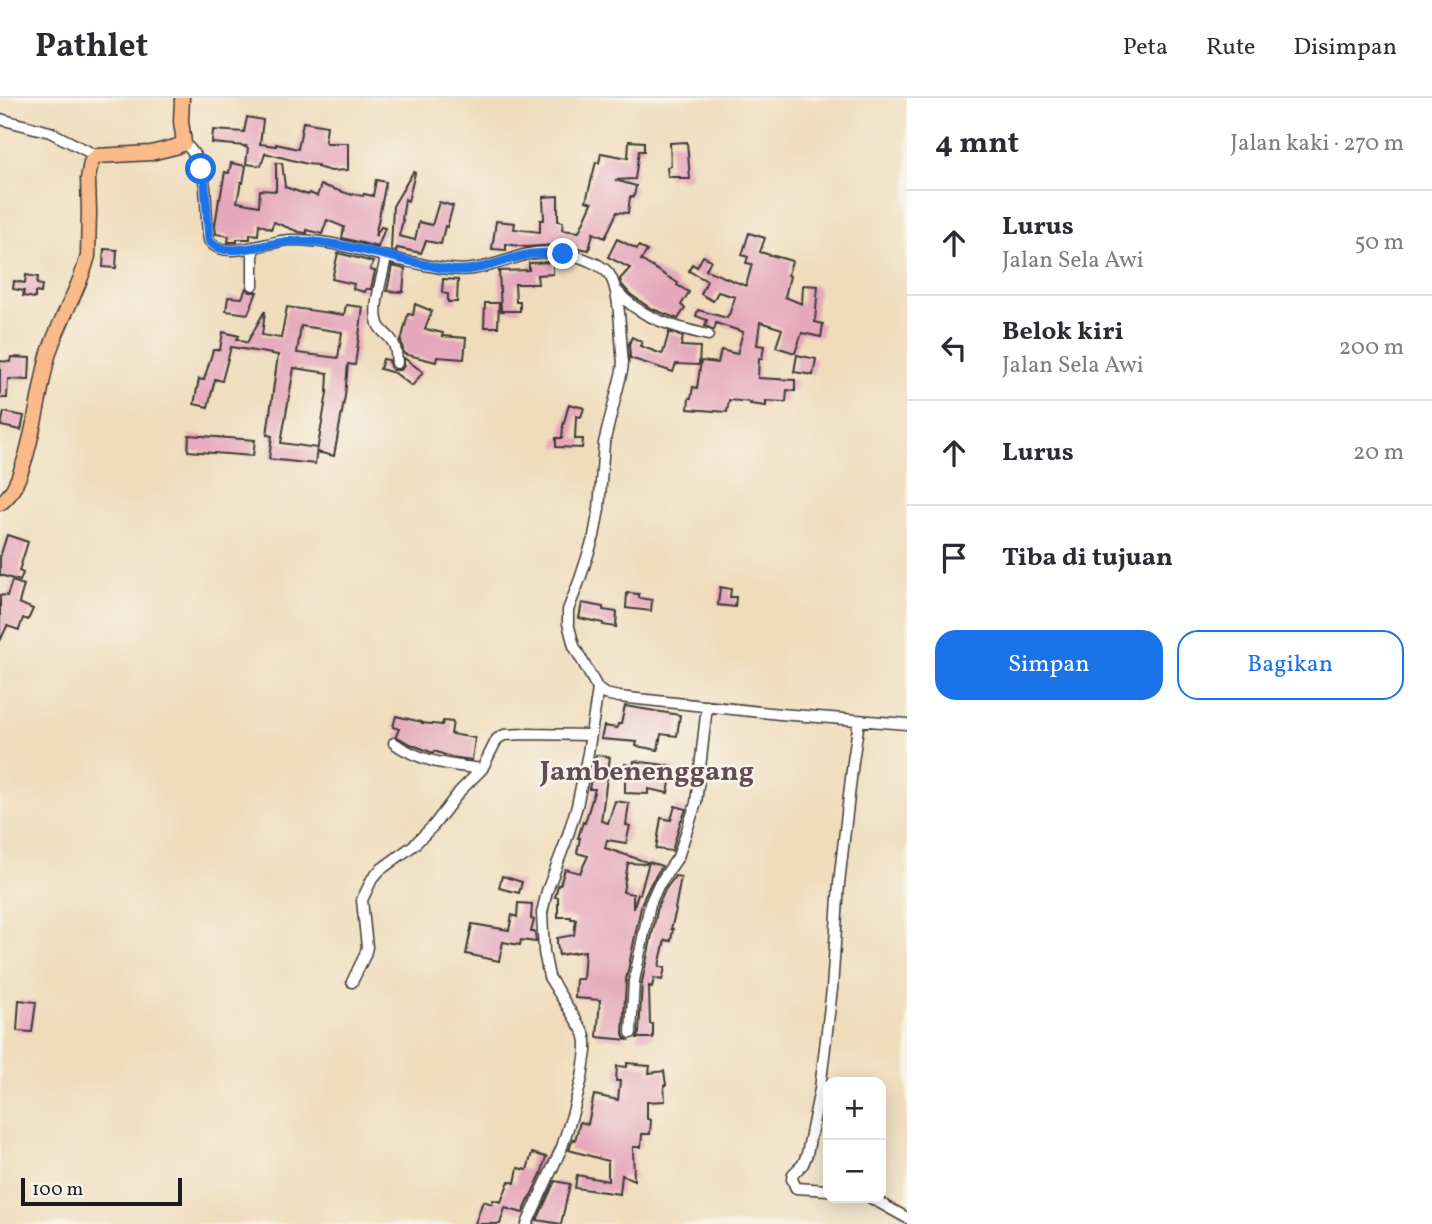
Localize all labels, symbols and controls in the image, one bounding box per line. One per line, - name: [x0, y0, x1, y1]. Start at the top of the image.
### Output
- text: Pathlet: [35, 25, 148, 71]
- text: Peta: [1123, 31, 1168, 65]
- text: Rute: [1206, 31, 1255, 65]
- text: Disimpan: [1293, 31, 1397, 65]
- text: 4 mnt: [935, 123, 1019, 165]
- text: Jalan kaki · 270 m: [1230, 128, 1404, 160]
- route start: [185, 153, 216, 184]
- text: Lurus: [1002, 209, 1074, 245]
- icon: ahead: [935, 224, 973, 262]
- text: 50 m: [1355, 227, 1404, 259]
- route end: [547, 238, 578, 269]
- text: Jalan Sela Awi: [1002, 245, 1144, 277]
- text: Belok kiri: [1002, 314, 1124, 350]
- icon: left: [935, 329, 973, 367]
- text: 200 m: [1339, 332, 1404, 364]
- text: Jalan Sela Awi: [1002, 350, 1144, 382]
- icon: ahead: [935, 434, 973, 472]
- text: Lurus: [1002, 435, 1074, 471]
- text: 20 m: [1353, 437, 1404, 469]
- icon: arrive: [935, 539, 973, 577]
- text: Tiba di tujuan: [1002, 540, 1173, 576]
- button: Simpan: [935, 630, 1163, 700]
- button: Bagikan: [1177, 630, 1404, 700]
- district label: Jambenenggang: [539, 753, 754, 792]
- map controls: [823, 1077, 886, 1203]
- button: +: [823, 1077, 886, 1140]
- button: −: [823, 1140, 886, 1203]
- scale bar: [21, 1175, 182, 1207]
- text: 100 m: [32, 1177, 83, 1203]

